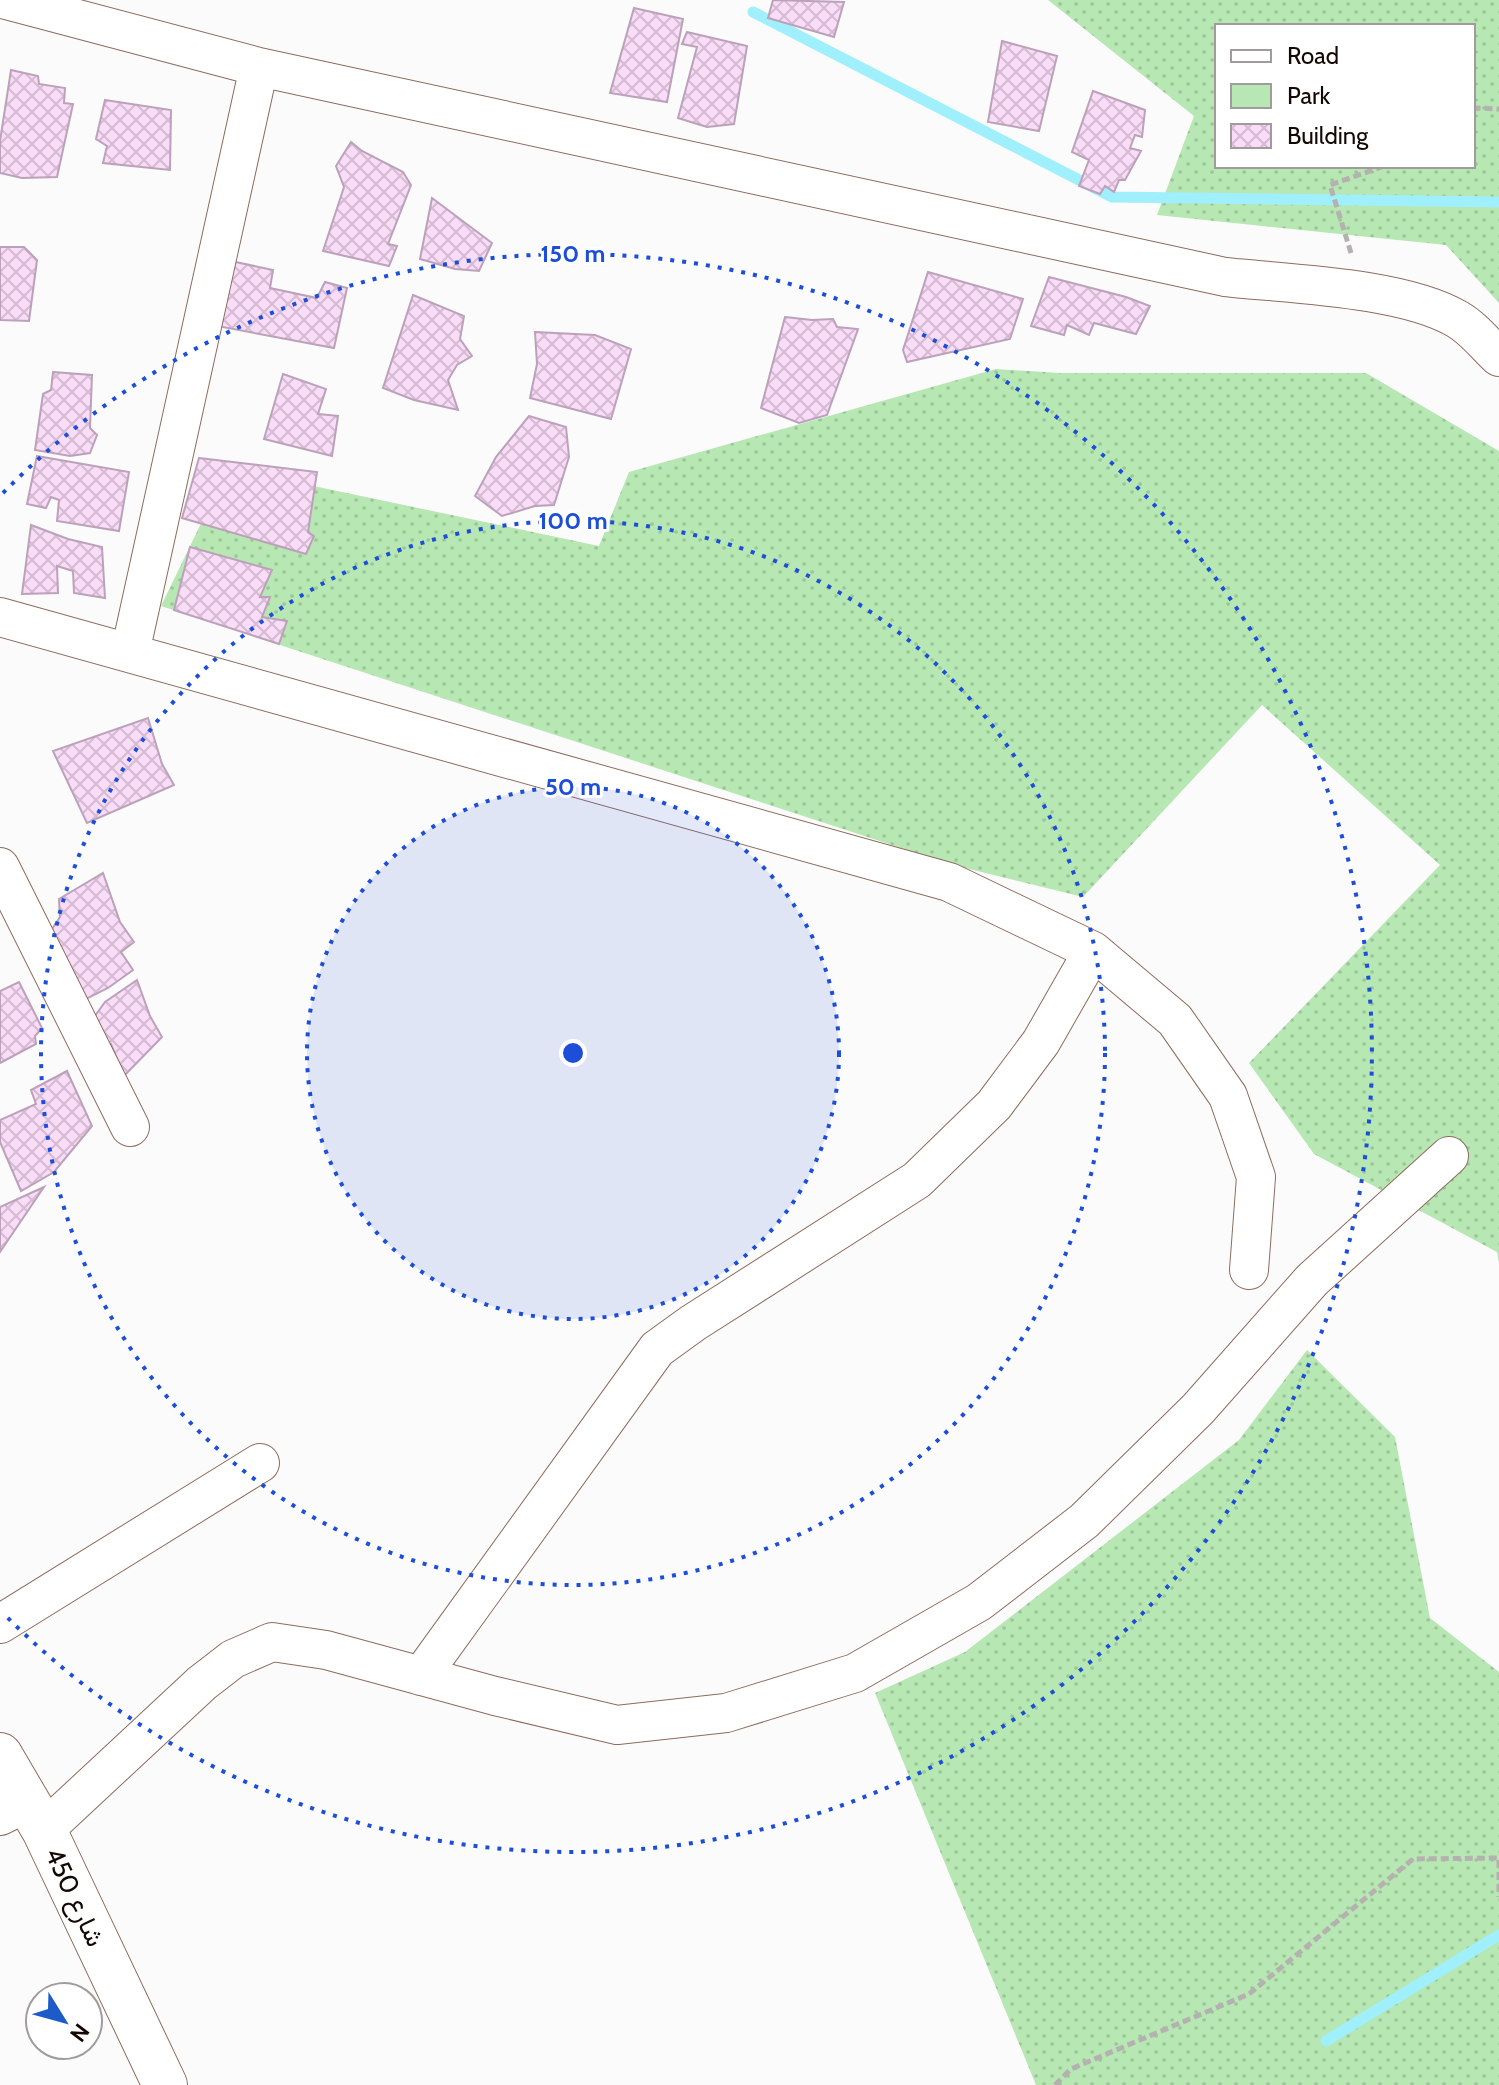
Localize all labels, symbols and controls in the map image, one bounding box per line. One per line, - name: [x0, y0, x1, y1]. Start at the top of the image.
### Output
- legend: [1215, 24, 1475, 168]
- text: Road: [1287, 41, 1339, 70]
- text: Park: [1287, 81, 1330, 110]
- text: Building: [1287, 121, 1369, 150]
- text: 150 m: [541, 239, 605, 268]
- text: 100 m: [538, 506, 608, 535]
- text: 50 m: [545, 772, 601, 801]
- centre of rings: [559, 1039, 587, 1067]
- street label: شارع 450: [36, 1842, 112, 1952]
- north arrow: [24, 1981, 104, 2061]
- text: N: [64, 2018, 95, 2047]

